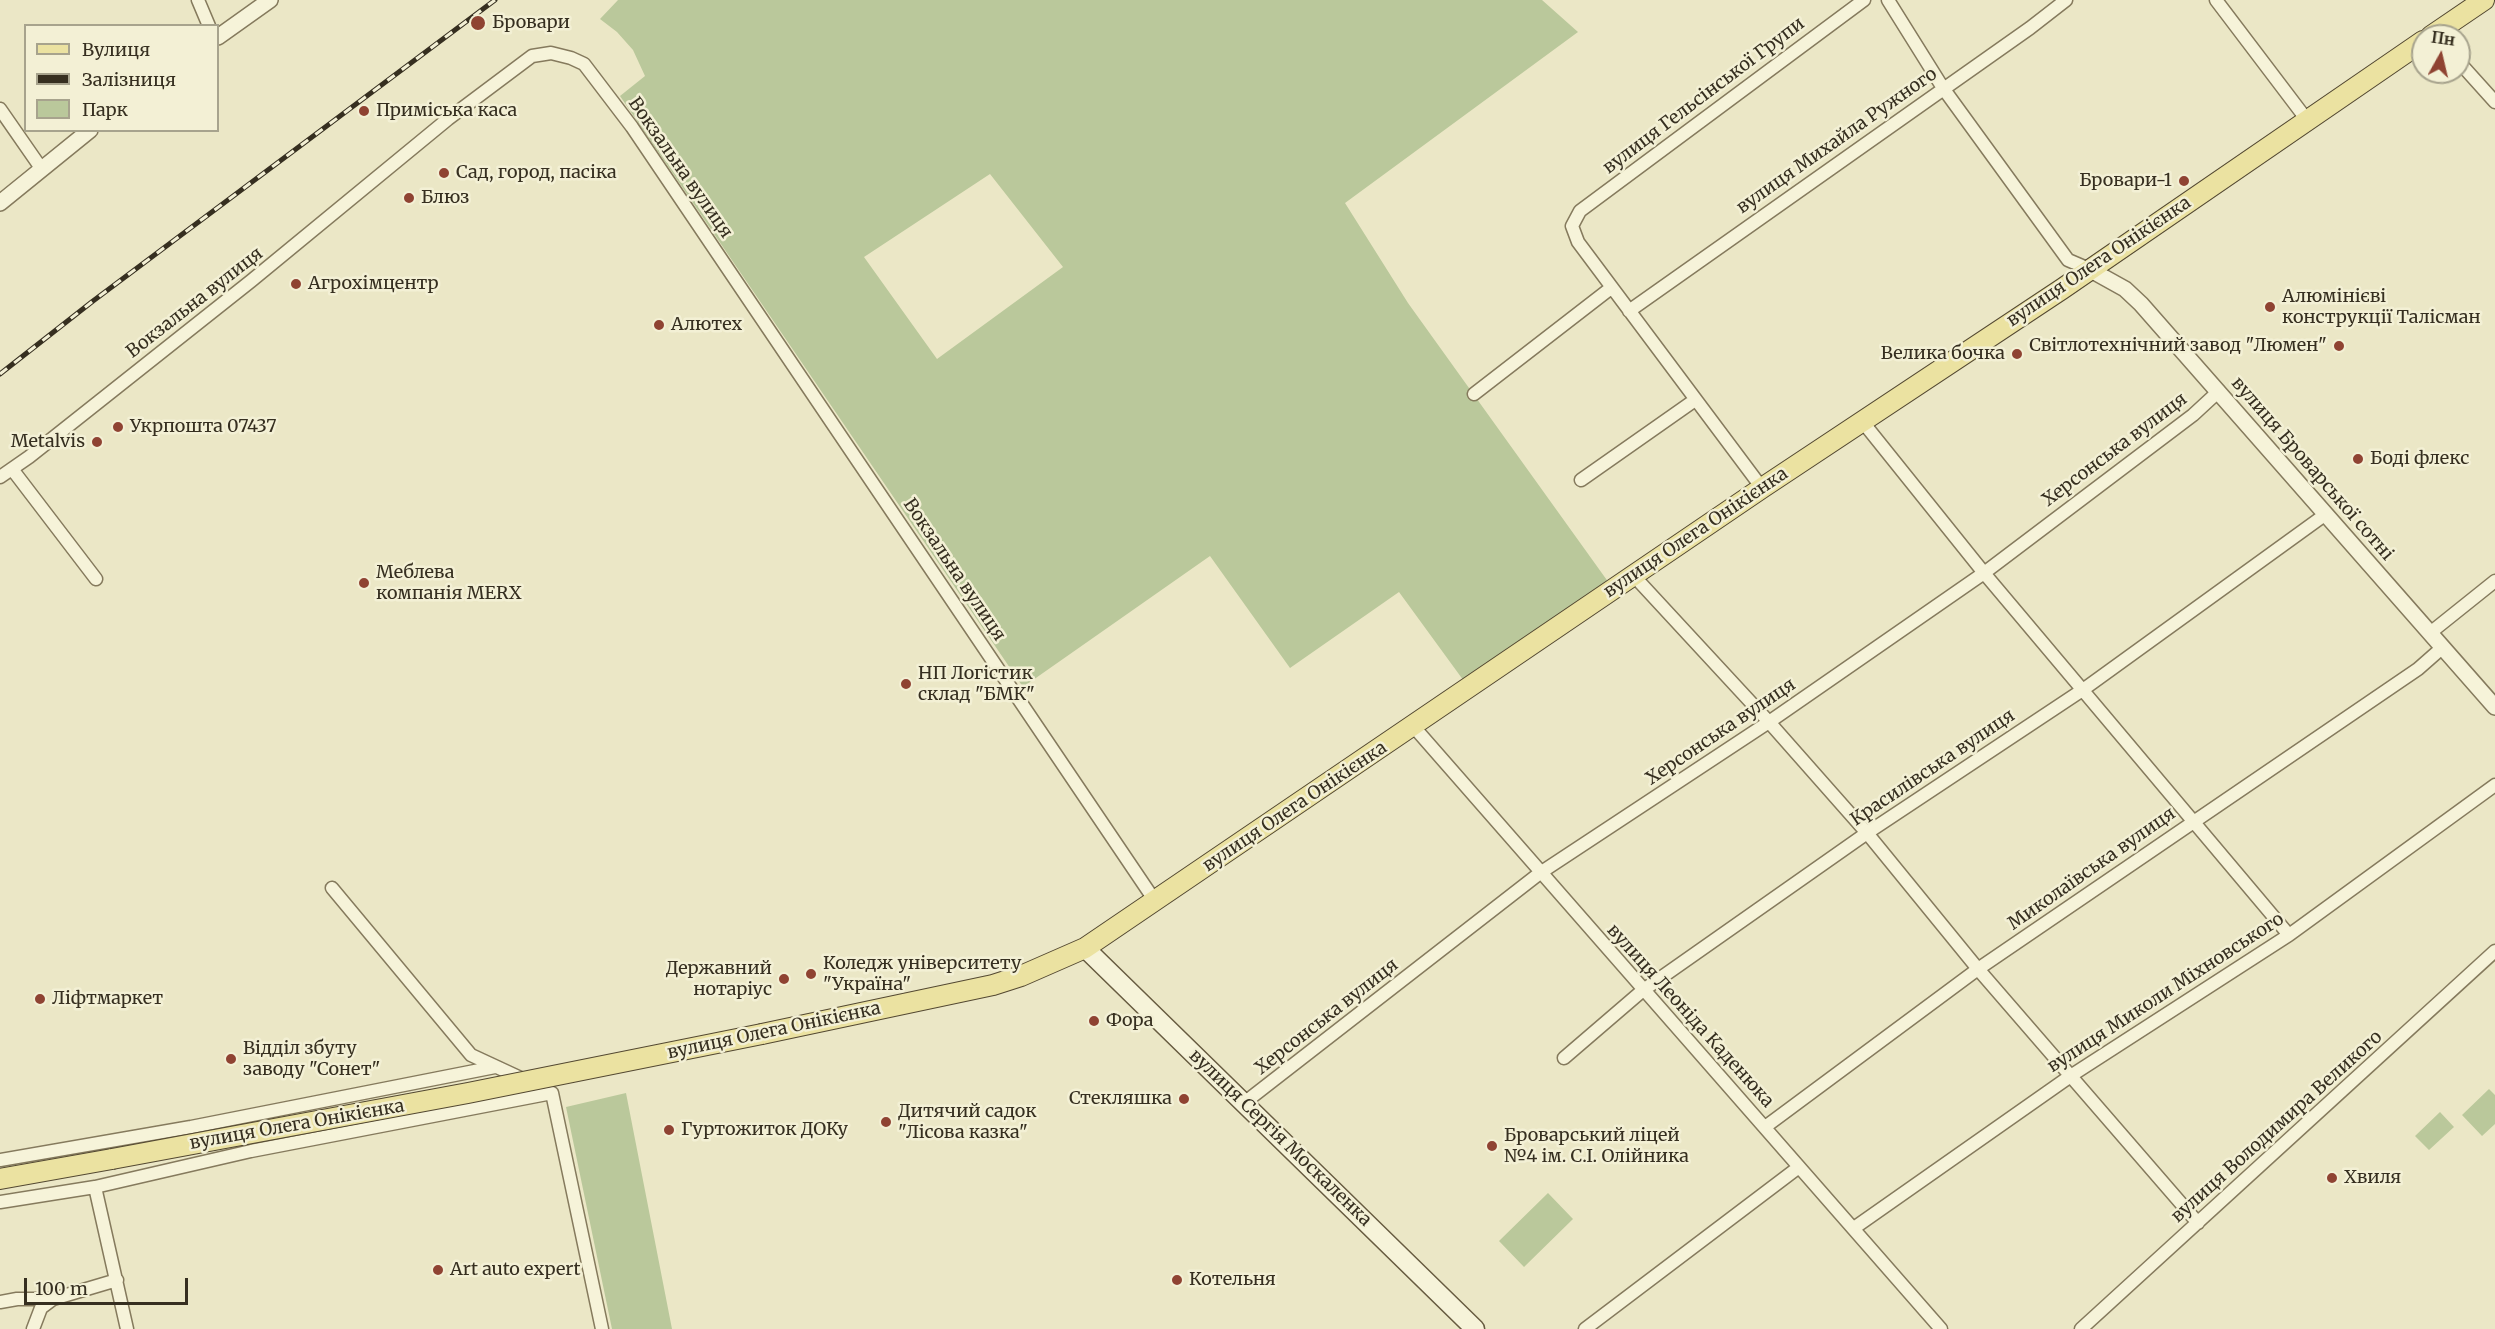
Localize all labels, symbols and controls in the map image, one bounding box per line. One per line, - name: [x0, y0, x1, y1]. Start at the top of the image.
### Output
- place label: Бровари: [492, 12, 570, 34]
- street label: вулиця Гельсінської Групи: [1599, 13, 1809, 179]
- marker: Бровари: [469, 14, 487, 32]
- legend: [24, 24, 219, 132]
- north arrow: [2411, 24, 2471, 84]
- text: Пн: [2430, 27, 2457, 50]
- text: Вулиця: [82, 38, 150, 61]
- street label: вулиця Михайла Ружного: [1733, 63, 1941, 219]
- text: Залізниця: [82, 68, 176, 91]
- street label: Вокзальна вулиця: [623, 93, 737, 243]
- text: Парк: [82, 98, 128, 121]
- place label: Приміська каса: [376, 100, 517, 122]
- marker: Приміська каса: [357, 104, 371, 118]
- place label: Сад, город, пасіка: [456, 162, 617, 184]
- marker: Сад, город, пасіка: [437, 166, 451, 180]
- place label: Бровари-1: [2079, 170, 2172, 192]
- marker: Бровари-1: [2177, 174, 2191, 188]
- place label: Блюз: [421, 187, 469, 209]
- marker: Блюз: [402, 191, 416, 205]
- street label: вулиця Олега Онікієнка: [2003, 192, 2195, 332]
- street label: Вокзальна вулиця: [123, 243, 267, 363]
- place label: Агрохімцентр: [308, 273, 439, 295]
- marker: Агрохімцентр: [289, 277, 303, 291]
- place label: Алюмінієві конструкції Талісман: [2282, 286, 2481, 328]
- marker: Алюмінієві конструкції Талісман: [2263, 300, 2277, 314]
- place label: Алютех: [671, 314, 742, 336]
- marker: Алютех: [652, 318, 666, 332]
- place label: Світлотехнічний завод "Люмен": [2029, 335, 2327, 357]
- marker: Світлотехнічний завод "Люмен": [2332, 339, 2346, 353]
- place label: Велика бочка: [1881, 343, 2005, 365]
- marker: Велика бочка: [2010, 347, 2024, 361]
- street label: вулиця Броварської сотні: [2226, 373, 2398, 565]
- street label: Херсонська вулиця: [2038, 389, 2192, 511]
- place label: Укрпошта 07437: [130, 416, 276, 438]
- marker: Укрпошта 07437: [111, 420, 125, 434]
- place label: Metalvis: [11, 431, 85, 453]
- marker: Metalvis: [90, 435, 104, 449]
- place label: Боді флекс: [2370, 448, 2469, 470]
- marker: Боді флекс: [2351, 452, 2365, 466]
- street label: вулиця Олега Онікієнка: [1600, 463, 1792, 603]
- street label: Вокзальна вулиця: [898, 495, 1010, 645]
- place label: Меблева компанія MERX: [376, 562, 522, 604]
- marker: Меблева компанія MERX: [357, 576, 371, 590]
- place label: НП Логістик склад "БМК": [918, 663, 1035, 706]
- street label: Херсонська вулиця: [1642, 674, 1800, 790]
- marker: НП Логістик склад "БМК": [899, 677, 913, 691]
- street label: Красилівська вулиця: [1847, 705, 2019, 831]
- street label: вулиця Олега Онікієнка: [1199, 737, 1391, 877]
- street label: Миколаївська вулиця: [2004, 803, 2180, 935]
- street label: вулиця Миколи Міхновського: [2044, 908, 2288, 1078]
- street label: вулиця Леоніда Каденюка: [1602, 920, 1778, 1112]
- place label: Коледж університету "Україна": [823, 953, 1021, 996]
- street label: Херсонська вулиця: [1251, 954, 1403, 1080]
- place label: Державний нотаріус: [666, 958, 772, 1000]
- marker: Коледж університету "Україна": [804, 967, 818, 981]
- marker: Державний нотаріус: [777, 972, 791, 986]
- place label: Ліфтмаркет: [52, 988, 163, 1010]
- marker: Ліфтмаркет: [33, 992, 47, 1006]
- street label: вулиця Олега Онікієнка: [665, 998, 883, 1064]
- place label: Фора: [1106, 1010, 1153, 1032]
- marker: Фора: [1087, 1014, 1101, 1028]
- street label: вулиця Володимира Великого: [2167, 1027, 2387, 1227]
- place label: Відділ збуту заводу "Сонет": [243, 1038, 380, 1080]
- street label: вулиця Сергія Москаленка: [1184, 1045, 1376, 1231]
- marker: Відділ збуту заводу "Сонет": [224, 1052, 238, 1066]
- place label: Стекляшка: [1069, 1088, 1172, 1110]
- marker: Стекляшка: [1177, 1092, 1191, 1106]
- street label: вулиця Олега Онікієнка: [188, 1095, 406, 1155]
- place label: Дитячий садок "Лісова казка": [898, 1101, 1037, 1144]
- marker: Дитячий садок "Лісова казка": [879, 1115, 893, 1129]
- place label: Гуртожиток ДОКу: [681, 1119, 848, 1141]
- marker: Гуртожиток ДОКу: [662, 1123, 676, 1137]
- place label: Броварський ліцей №4 ім. С.І. Олійника: [1504, 1125, 1689, 1168]
- marker: Броварський ліцей №4 ім. С.І. Олійника: [1485, 1139, 1499, 1153]
- place label: Хвиля: [2344, 1167, 2401, 1189]
- marker: Хвиля: [2325, 1171, 2339, 1185]
- place label: Art auto expert: [450, 1259, 580, 1281]
- marker: Art auto expert: [431, 1263, 445, 1277]
- scale bar: [27, 1266, 190, 1304]
- place label: Котельня: [1189, 1269, 1276, 1291]
- marker: Котельня: [1170, 1273, 1184, 1287]
- text: 100 m: [35, 1277, 88, 1300]

